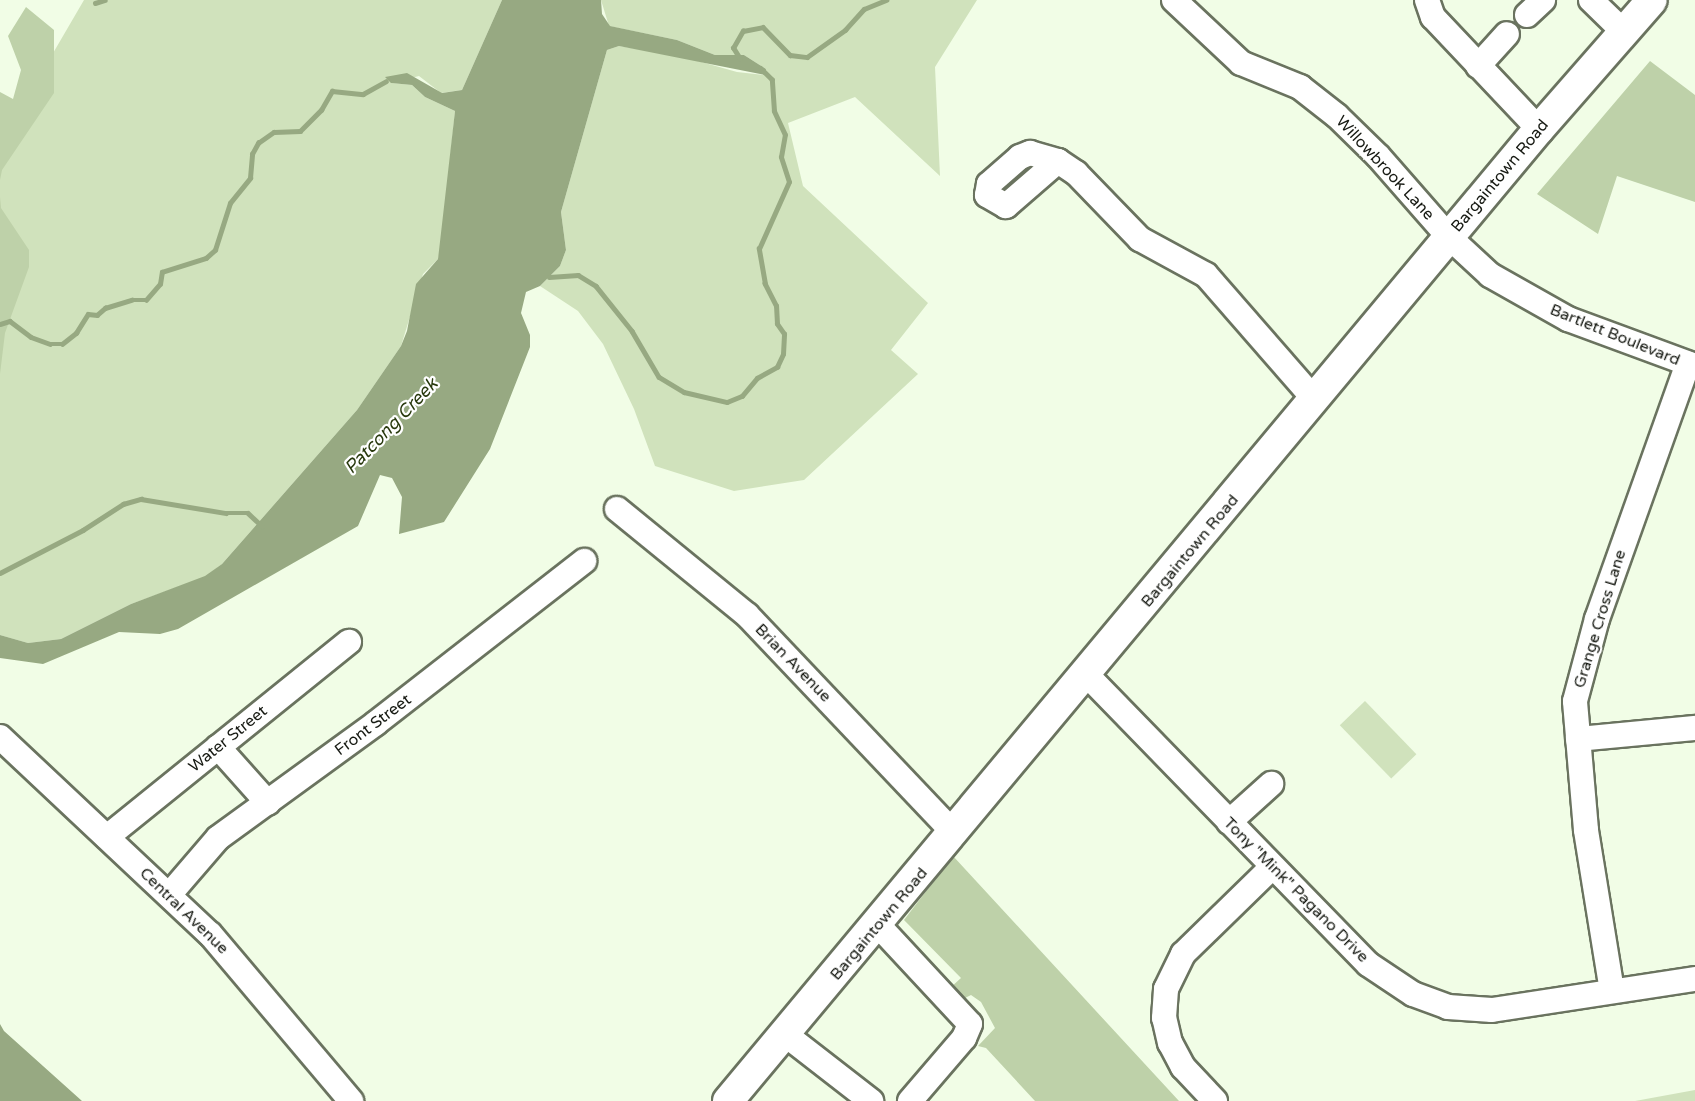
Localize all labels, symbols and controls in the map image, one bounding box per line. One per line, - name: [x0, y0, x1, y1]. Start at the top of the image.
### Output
- street label: Willowbrook Lane: [1332, 112, 1438, 224]
- street label: Bargaintown Road: [1447, 116, 1553, 236]
- street label: Bartlett Boulevard: [1547, 300, 1683, 370]
- water label: Patcong Creek: [340, 374, 442, 478]
- street label: Bargaintown Road: [1137, 491, 1243, 611]
- street label: Grange Cross Lane: [1570, 548, 1630, 690]
- street label: Brian Avenue: [751, 620, 835, 706]
- street label: Front Street: [331, 690, 415, 760]
- street label: Water Street: [185, 702, 271, 776]
- street label: Tony "Mink" Pagano Drive: [1219, 813, 1373, 967]
- street label: Central Avenue: [136, 864, 232, 958]
- street label: Bargaintown Road: [826, 864, 932, 984]

